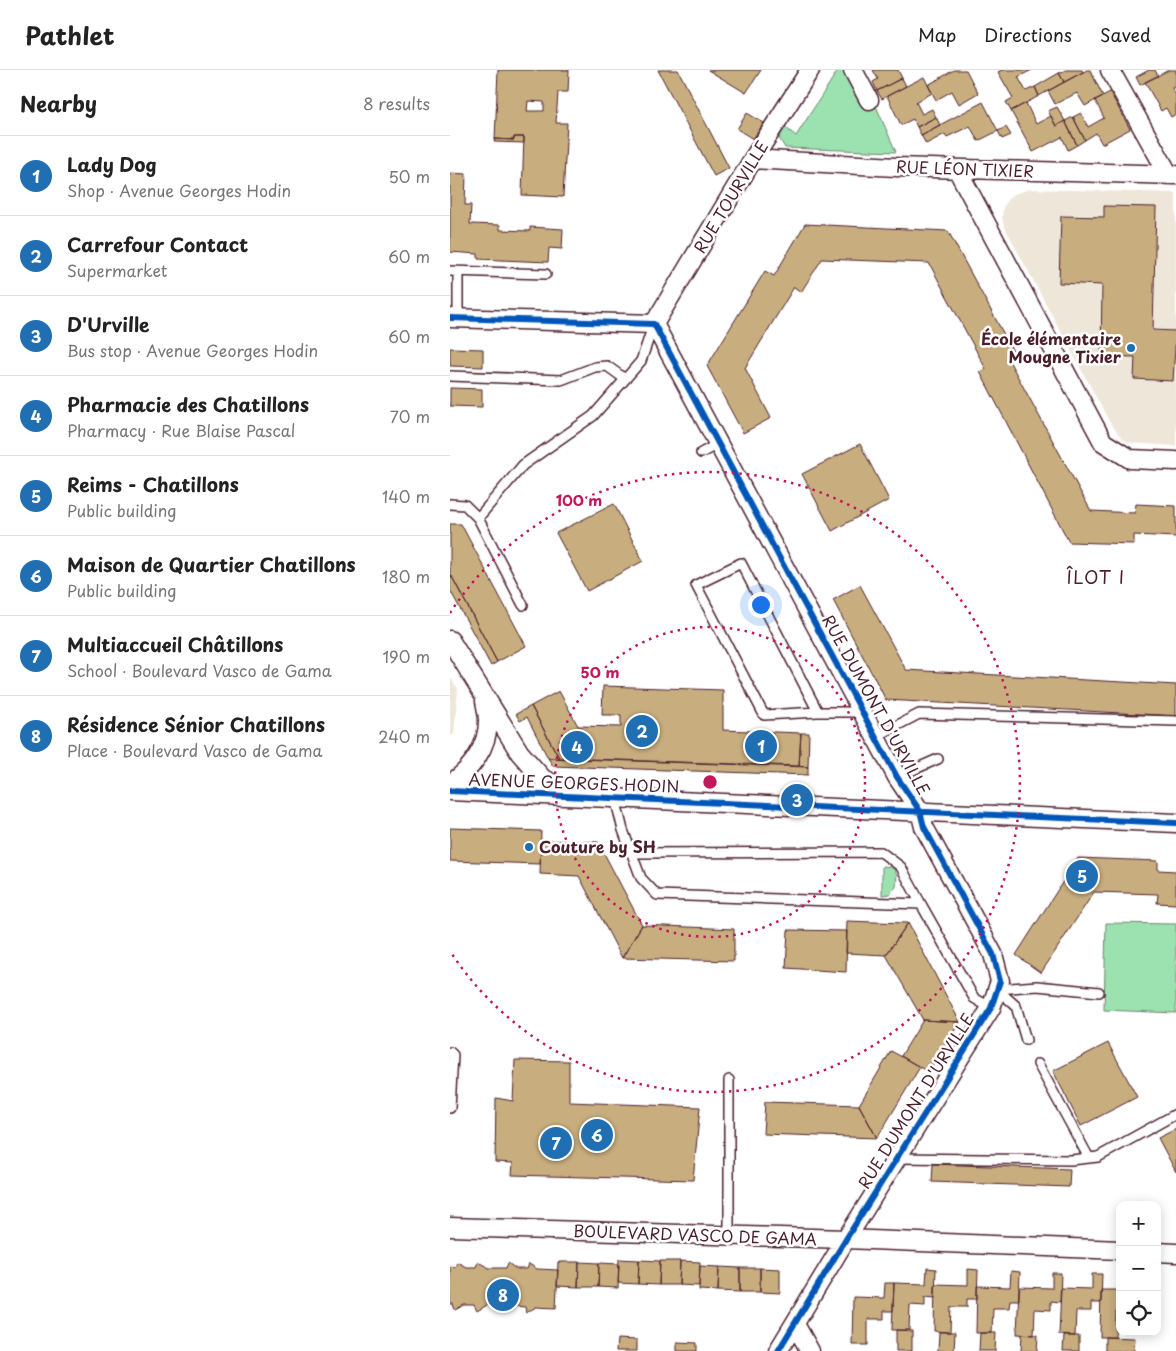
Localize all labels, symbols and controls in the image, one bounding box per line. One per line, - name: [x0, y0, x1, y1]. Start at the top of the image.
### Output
- text: Pathlet: [25, 17, 115, 53]
- text: Map: [918, 21, 956, 48]
- text: Directions: [984, 21, 1072, 48]
- text: Saved: [1100, 21, 1151, 48]
- text: Nearby: [20, 87, 97, 119]
- text: 8 results: [363, 91, 430, 115]
- street label: RUE TOURVILLE: [687, 136, 773, 257]
- text: Lady Dog: [67, 150, 157, 178]
- street label: RUE LÉON TIXIER: [896, 154, 1034, 182]
- text: 1: [32, 164, 40, 188]
- text: 50 m: [389, 164, 430, 188]
- text: Shop · Avenue Georges Hodin: [67, 178, 291, 202]
- text: Carrefour Contact: [67, 230, 248, 258]
- text: 2: [30, 244, 42, 268]
- text: 60 m: [388, 244, 430, 268]
- text: Supermarket: [67, 258, 167, 282]
- text: D'Urville: [67, 310, 150, 338]
- text: 3: [31, 324, 41, 348]
- text: 60 m: [388, 324, 430, 348]
- place label: École élémentaire Mougne Tixier: [981, 326, 1122, 368]
- text: Bus stop · Avenue Georges Hodin: [67, 338, 318, 362]
- marker: École élémentaire Mougne Tixier: [1125, 342, 1137, 354]
- text: Pharmacie des Chatillons: [67, 390, 309, 418]
- text: 4: [31, 404, 41, 428]
- text: 70 m: [390, 404, 430, 428]
- text: Pharmacy · Rue Blaise Pascal: [67, 418, 295, 442]
- text: Reims - Chatillons: [67, 470, 239, 498]
- text: 5: [31, 484, 41, 508]
- text: 140 m: [382, 484, 430, 508]
- text: 100 m: [556, 488, 602, 511]
- text: Public building: [67, 498, 177, 522]
- text: Maison de Quartier Chatillons: [67, 550, 356, 578]
- district label: ÎLOT I: [1066, 563, 1125, 590]
- text: 6: [30, 564, 42, 588]
- text: 180 m: [382, 564, 430, 588]
- text: Public building: [67, 578, 177, 602]
- your location: [748, 592, 774, 618]
- street label: RUE DUMONT D'URVILLE: [817, 610, 937, 799]
- text: Multiaccueil Châtillons: [67, 630, 283, 658]
- text: 7: [31, 644, 41, 668]
- text: 190 m: [382, 644, 430, 668]
- text: School · Boulevard Vasco de Gama: [67, 658, 332, 682]
- text: 50 m: [581, 660, 619, 683]
- text: Résidence Sénior Chatillons: [67, 710, 325, 738]
- pin: 2: [626, 712, 658, 750]
- text: 8: [31, 724, 41, 748]
- text: 240 m: [378, 724, 430, 748]
- pin: 1: [745, 727, 777, 765]
- pin: 4: [561, 728, 593, 766]
- text: Place · Boulevard Vasco de Gama: [67, 738, 322, 762]
- street label: AVENUE GEORGES HODIN: [468, 766, 680, 798]
- centre of rings: [701, 773, 719, 791]
- pin: 3: [781, 781, 813, 819]
- place label: Couture by SH: [539, 834, 656, 858]
- marker: Couture by SH: [523, 841, 535, 853]
- pin: 5: [1066, 857, 1098, 895]
- street label: RUE DUMONT D'URVILLE: [851, 1008, 979, 1193]
- pin: 6: [581, 1116, 613, 1154]
- pin: 7: [540, 1124, 572, 1162]
- map controls: [1116, 1201, 1161, 1336]
- button: +: [1116, 1201, 1161, 1246]
- street label: BOULEVARD VASCO DE GAMA: [573, 1218, 817, 1250]
- button: −: [1116, 1246, 1161, 1291]
- pin: 8: [487, 1276, 519, 1314]
- button: locate: [1116, 1291, 1161, 1336]

